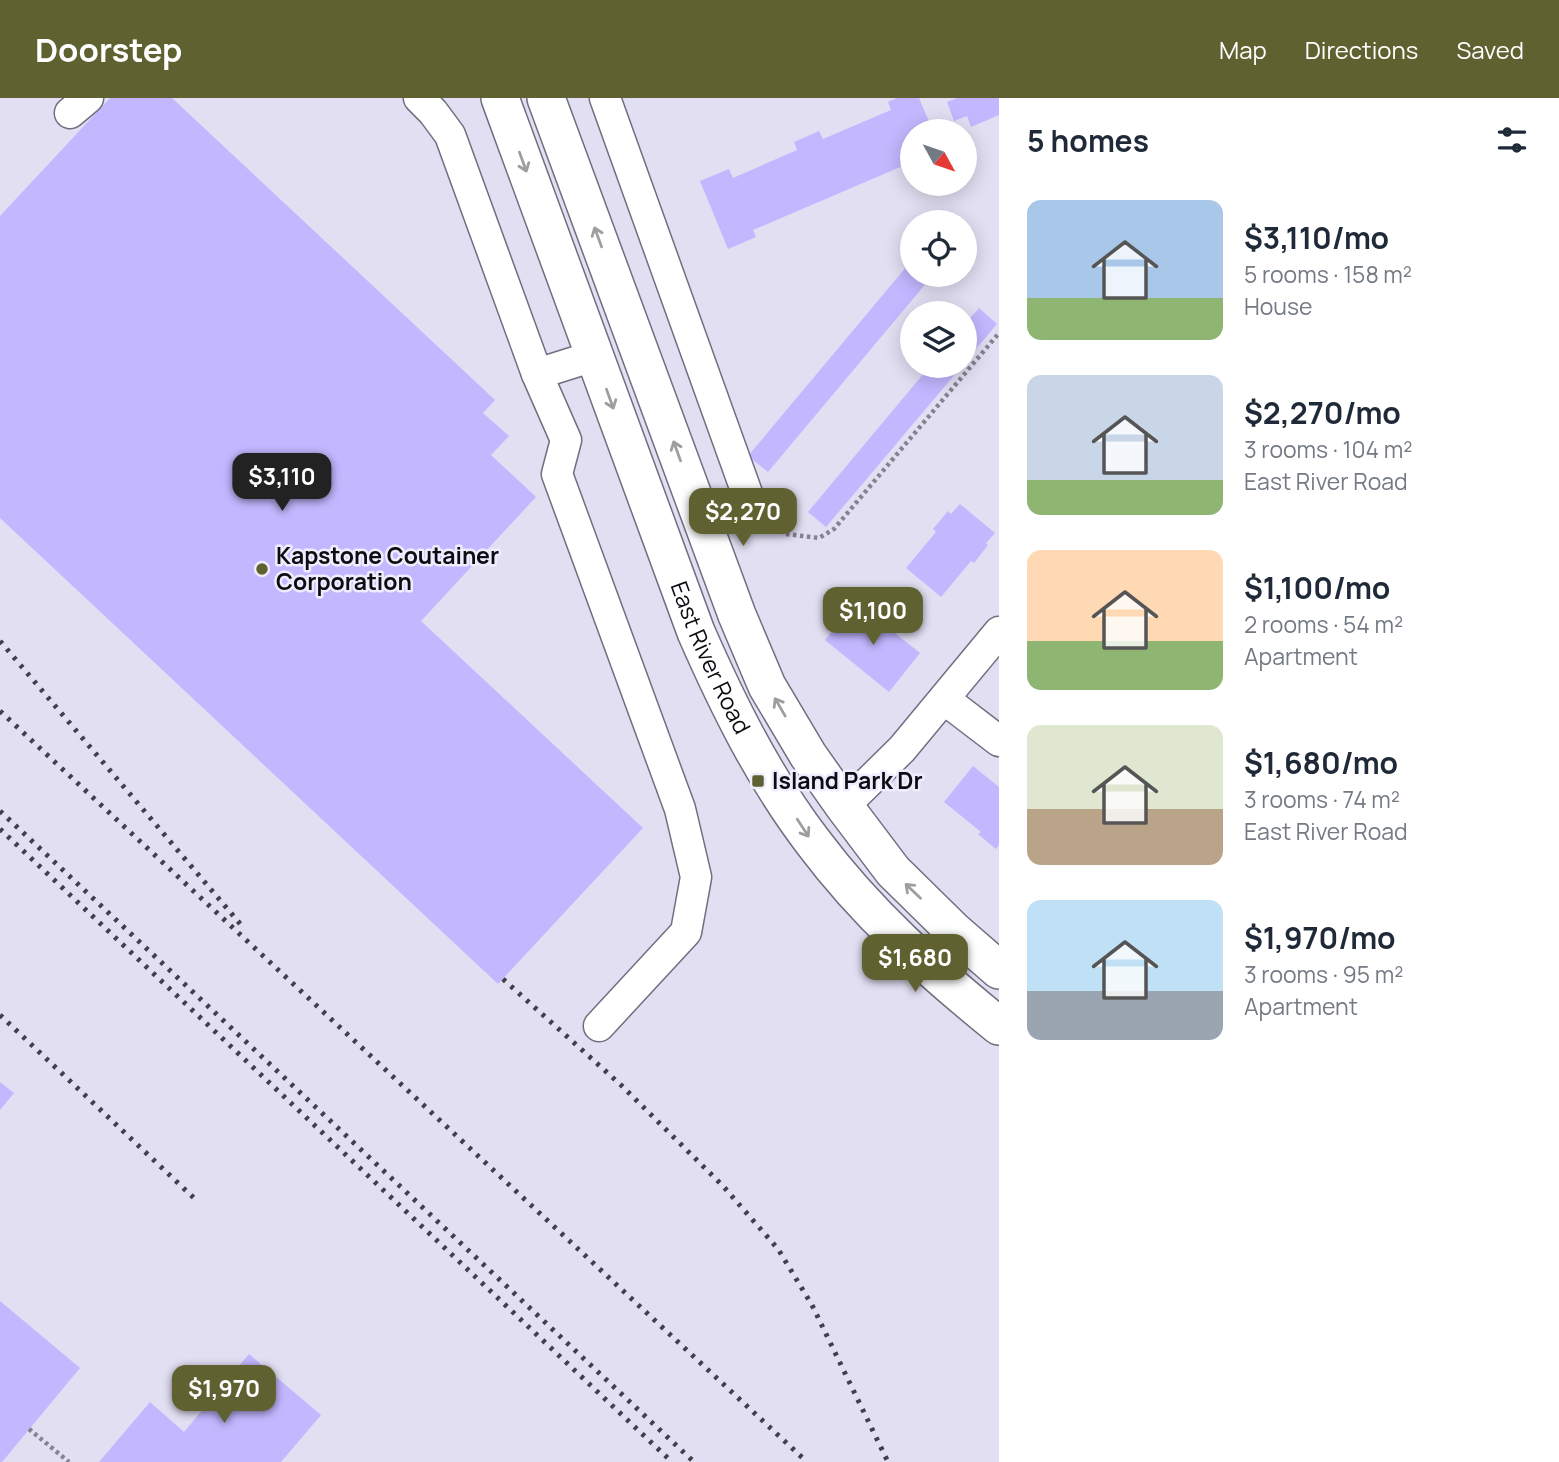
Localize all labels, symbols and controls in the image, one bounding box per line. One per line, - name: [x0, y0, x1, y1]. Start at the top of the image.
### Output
- text: Doorstep: [35, 27, 182, 72]
- text: Map: [1219, 33, 1267, 66]
- text: Directions: [1305, 33, 1418, 66]
- text: Saved: [1456, 33, 1524, 66]
- north arrow: [900, 119, 976, 196]
- map controls: [900, 119, 977, 378]
- text: 5 homes: [1027, 120, 1149, 161]
- icon: filters: [1493, 121, 1531, 159]
- one-way arrow: [518, 151, 531, 173]
- button: locate: [900, 210, 977, 287]
- text: $3,110/mo: [1244, 217, 1389, 258]
- one-way arrow: [591, 227, 603, 249]
- icon: home: [1083, 228, 1167, 312]
- text: 5 rooms · 158 m²: [1244, 258, 1412, 290]
- text: House: [1244, 290, 1313, 322]
- button: layers: [900, 301, 977, 378]
- one-way arrow: [604, 387, 617, 409]
- text: $2,270/mo: [1244, 392, 1401, 433]
- icon: home: [1083, 403, 1167, 487]
- text: 3 rooms · 104 m²: [1244, 433, 1412, 465]
- one-way arrow: [669, 440, 682, 462]
- pin: $3,110: [225, 454, 339, 513]
- text: $3,110: [248, 460, 316, 492]
- text: East River Road: [1244, 465, 1408, 497]
- pin: $2,270: [686, 489, 800, 548]
- text: $2,270: [705, 495, 781, 527]
- place label: Kapstone Coutainer Corporation: [276, 539, 499, 597]
- marker: Kapstone Coutainer Corporation: [254, 561, 270, 577]
- text: $1,100/mo: [1244, 567, 1390, 608]
- street label: East River Road: [664, 577, 759, 739]
- icon: home: [1083, 578, 1167, 662]
- pin: $1,100: [816, 588, 930, 647]
- text: $1,100: [839, 594, 907, 626]
- text: 2 rooms · 54 m²: [1244, 608, 1403, 640]
- text: Apartment: [1244, 640, 1358, 672]
- one-way arrow: [773, 697, 786, 718]
- text: $1,680/mo: [1244, 742, 1398, 783]
- icon: home: [1083, 753, 1167, 837]
- place label: Island Park Dr: [772, 764, 923, 796]
- marker: Island Park Dr: [750, 773, 766, 789]
- text: 3 rooms · 74 m²: [1244, 783, 1400, 815]
- text: East River Road: [1244, 815, 1408, 847]
- one-way arrow: [796, 818, 810, 837]
- one-way arrow: [905, 882, 922, 899]
- text: $1,970/mo: [1244, 917, 1396, 958]
- icon: home: [1083, 928, 1167, 1012]
- pin: $1,680: [858, 934, 972, 994]
- text: $1,680: [878, 941, 952, 973]
- text: 3 rooms · 95 m²: [1244, 958, 1403, 990]
- text: Apartment: [1244, 990, 1358, 1022]
- pin: $1,970: [167, 1366, 281, 1425]
- text: $1,970: [188, 1372, 260, 1404]

